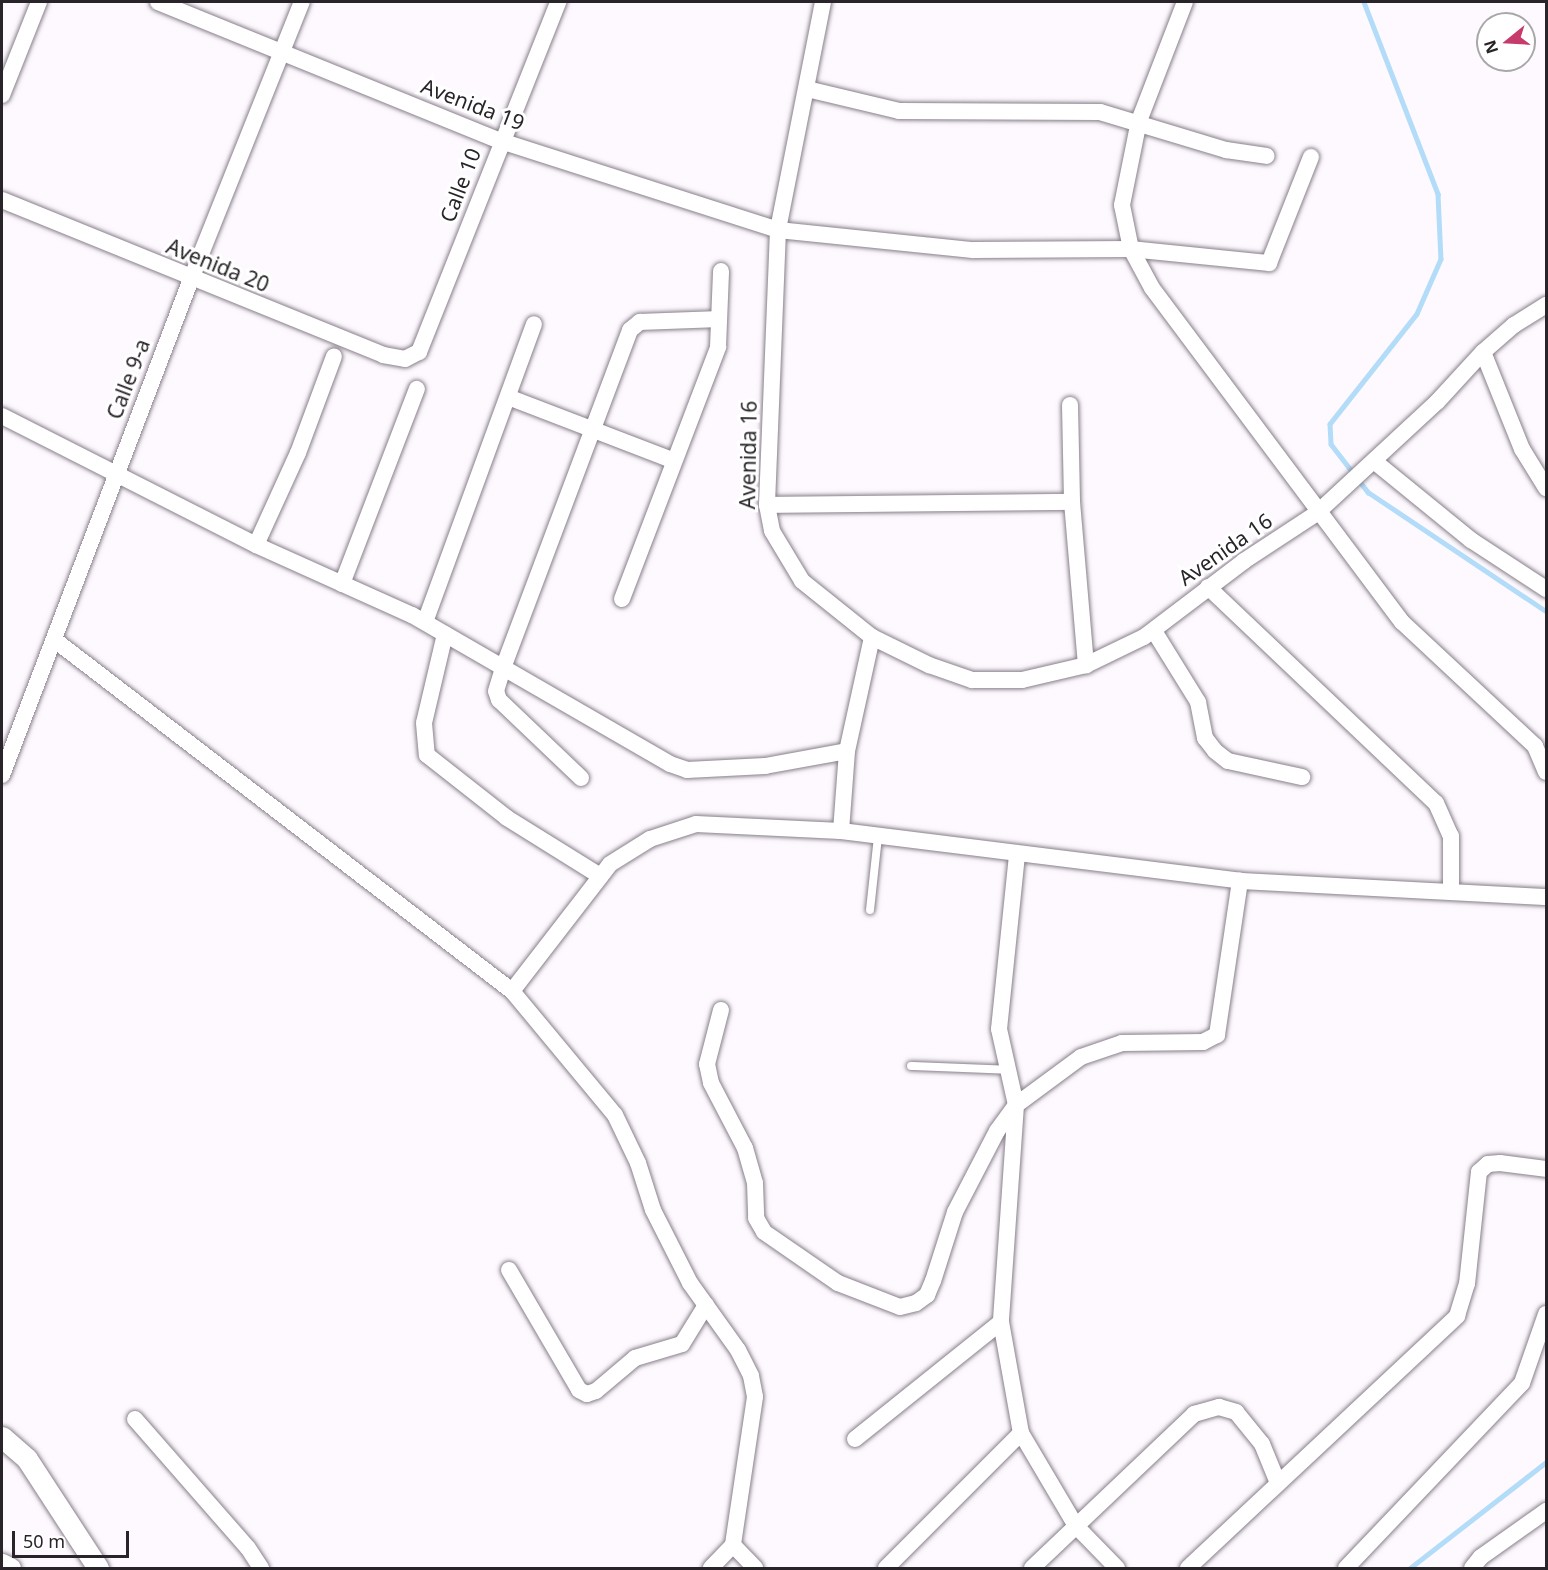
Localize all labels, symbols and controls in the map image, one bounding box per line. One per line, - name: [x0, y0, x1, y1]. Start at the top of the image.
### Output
- north arrow: [1476, 12, 1536, 72]
- text: N: [1478, 37, 1503, 57]
- street label: Avenida 19: [418, 73, 528, 135]
- street label: Calle 10: [434, 144, 486, 226]
- street label: Avenida 20: [163, 233, 273, 297]
- street label: Calle 9-a: [101, 335, 155, 423]
- street label: Avenida 16: [734, 401, 762, 509]
- street label: Avenida 16: [1173, 508, 1277, 590]
- scale bar: [15, 1519, 132, 1557]
- text: 50 m: [23, 1529, 65, 1553]

